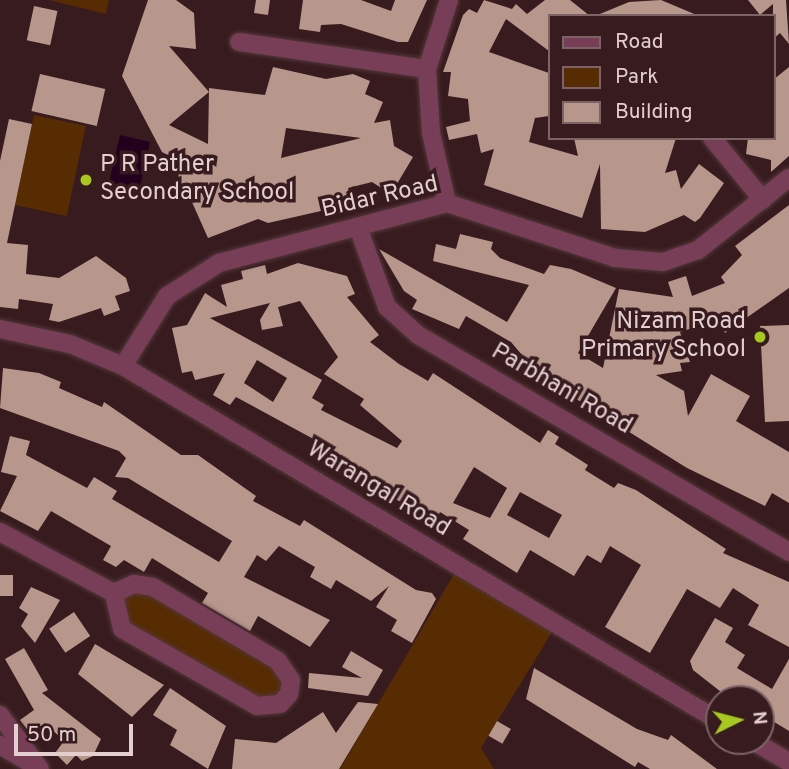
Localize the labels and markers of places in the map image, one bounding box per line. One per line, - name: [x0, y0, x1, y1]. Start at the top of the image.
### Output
- place label: P R Pather Secondary School: [100, 152, 294, 208]
- marker: P R Pather Secondary School: [78, 172, 94, 188]
- place label: Nizam Road Primary School: [581, 309, 746, 365]
- marker: Nizam Road Primary School: [752, 329, 768, 345]

